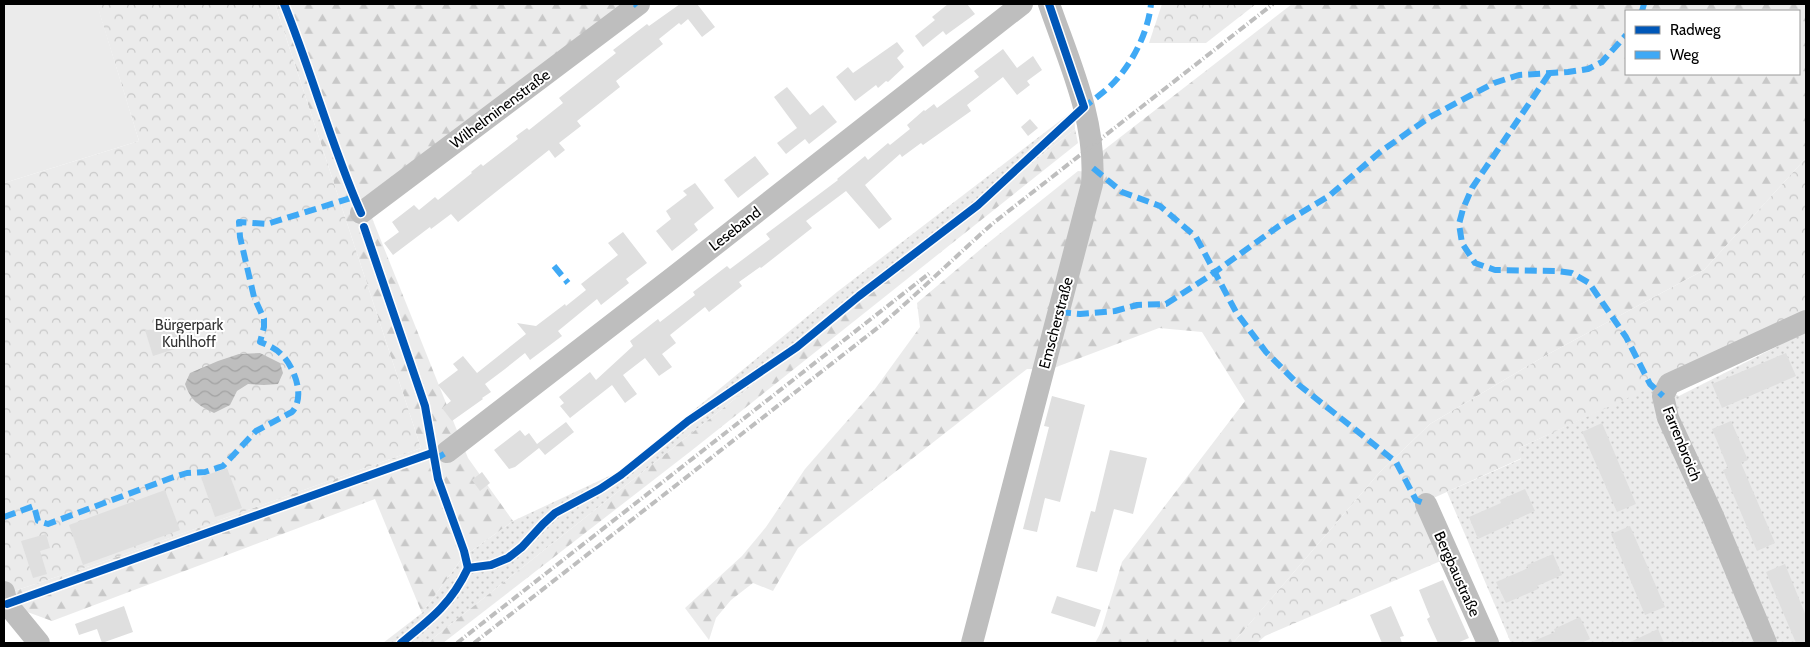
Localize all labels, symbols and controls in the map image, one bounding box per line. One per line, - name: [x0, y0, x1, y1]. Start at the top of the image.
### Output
- legend: [1625, 10, 1800, 75]
- text: Radweg: [1670, 21, 1721, 39]
- text: Weg: [1670, 46, 1699, 64]
- street label: Wilhelminenstraße: [447, 65, 554, 152]
- street label: Leseband: [705, 203, 765, 255]
- street label: Emscherstraße: [1035, 275, 1077, 371]
- park label: Bürgerpark Kuhlhoff: [155, 316, 223, 351]
- street label: Farrenbroich: [1659, 404, 1705, 484]
- street label: Bergbaustraße: [1430, 529, 1484, 620]

